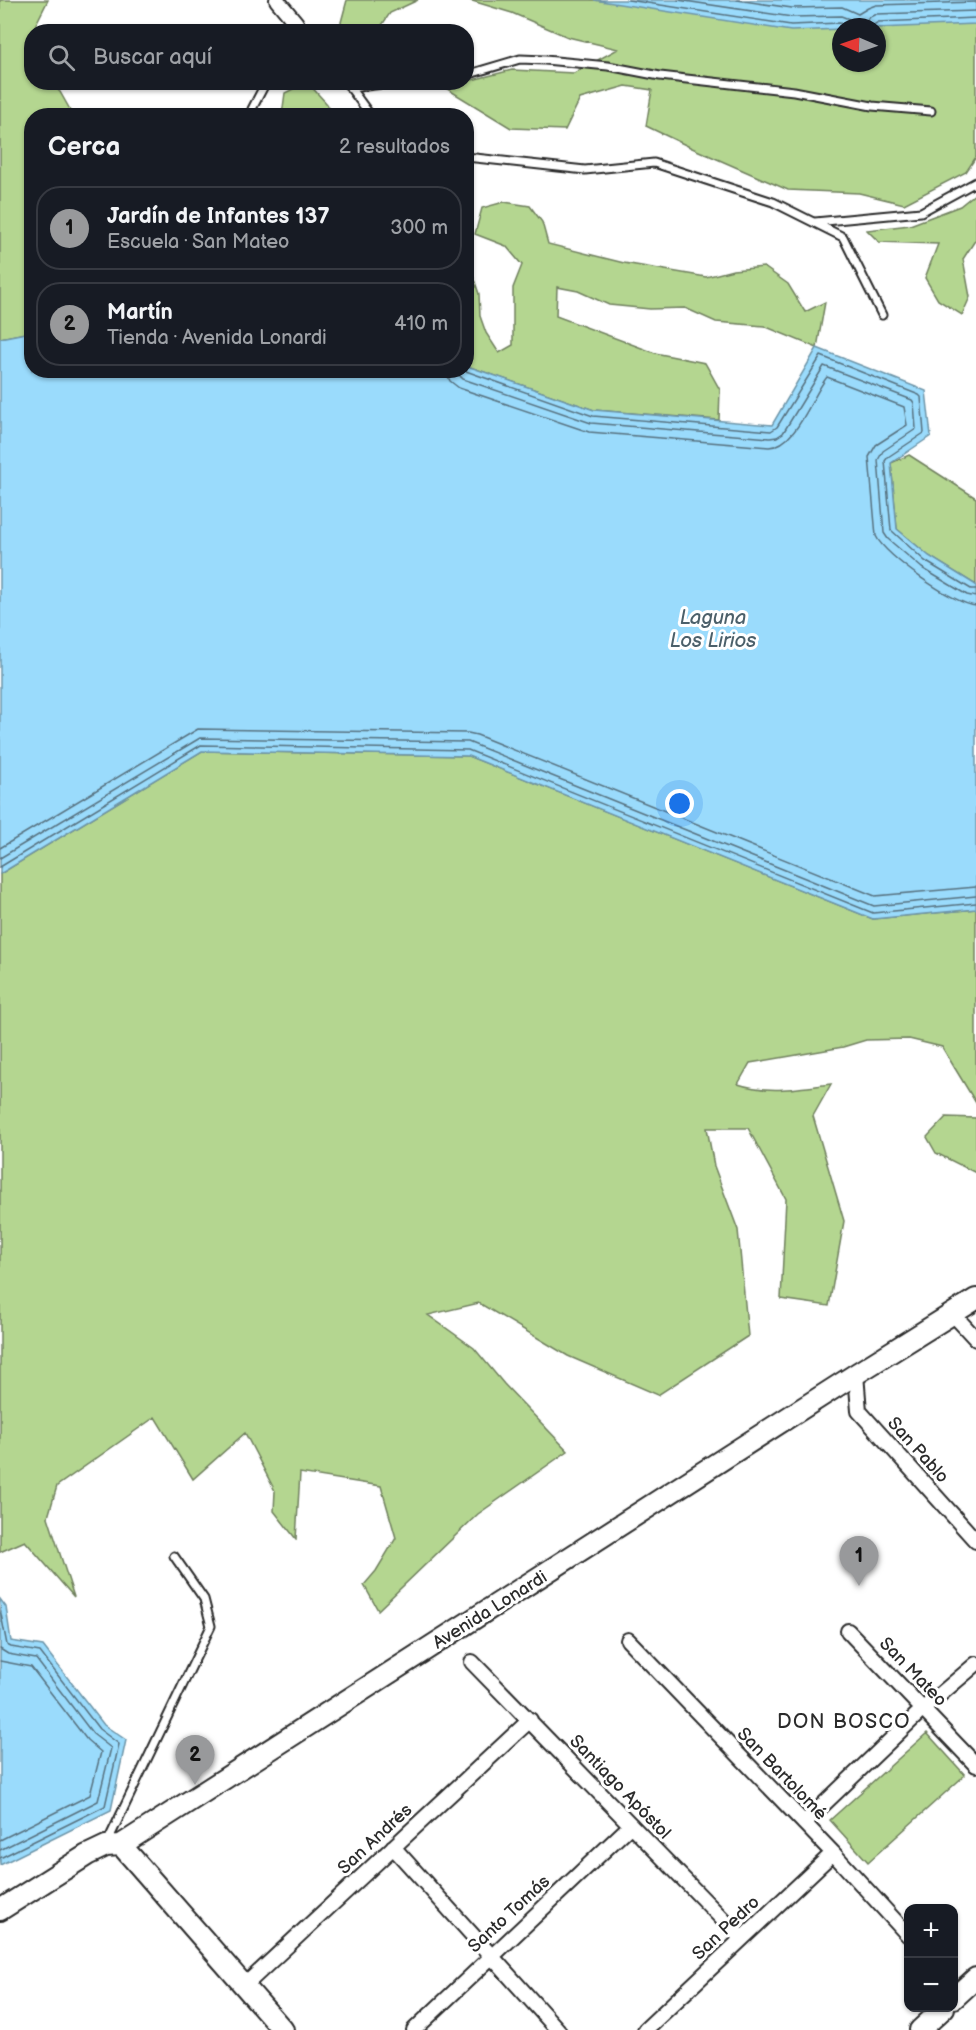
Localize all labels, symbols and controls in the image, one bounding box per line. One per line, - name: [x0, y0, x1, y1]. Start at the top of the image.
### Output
- north arrow: [832, 18, 886, 72]
- search box: [24, 24, 474, 90]
- icon: search: [45, 41, 78, 74]
- text: Buscar aquí: [93, 44, 212, 71]
- text: Cerca: [48, 132, 120, 163]
- text: 2 resultados: [339, 135, 450, 159]
- text: Jardín de Infantes 137: [107, 203, 330, 230]
- text: 1: [65, 216, 74, 240]
- text: 300 m: [390, 216, 448, 240]
- text: Escuela · San Mateo: [107, 230, 289, 254]
- text: Martín: [107, 299, 173, 326]
- text: 2: [64, 312, 75, 336]
- text: 410 m: [394, 312, 448, 336]
- text: Tienda · Avenida Lonardi: [107, 326, 327, 350]
- water label: Laguna Los Lirios: [670, 606, 756, 653]
- your location: [665, 789, 694, 818]
- street label: San Pablo: [883, 1413, 953, 1487]
- pin: 1: [840, 1536, 878, 1586]
- street label: Avenida Lonardi: [429, 1567, 551, 1653]
- street label: San Mateo: [875, 1633, 951, 1711]
- district label: DON BOSCO: [777, 1710, 911, 1734]
- street label: San Bartolomé: [733, 1723, 831, 1825]
- street label: Santiago Apóstol: [565, 1731, 675, 1843]
- pin: 2: [176, 1736, 214, 1785]
- street label: San Andrés: [334, 1799, 416, 1879]
- street label: Santo Tomás: [464, 1871, 554, 1957]
- street label: San Pedro: [688, 1892, 764, 1964]
- map controls: [904, 1904, 958, 2012]
- button: +: [904, 1904, 958, 1958]
- button: −: [904, 1958, 958, 2012]

